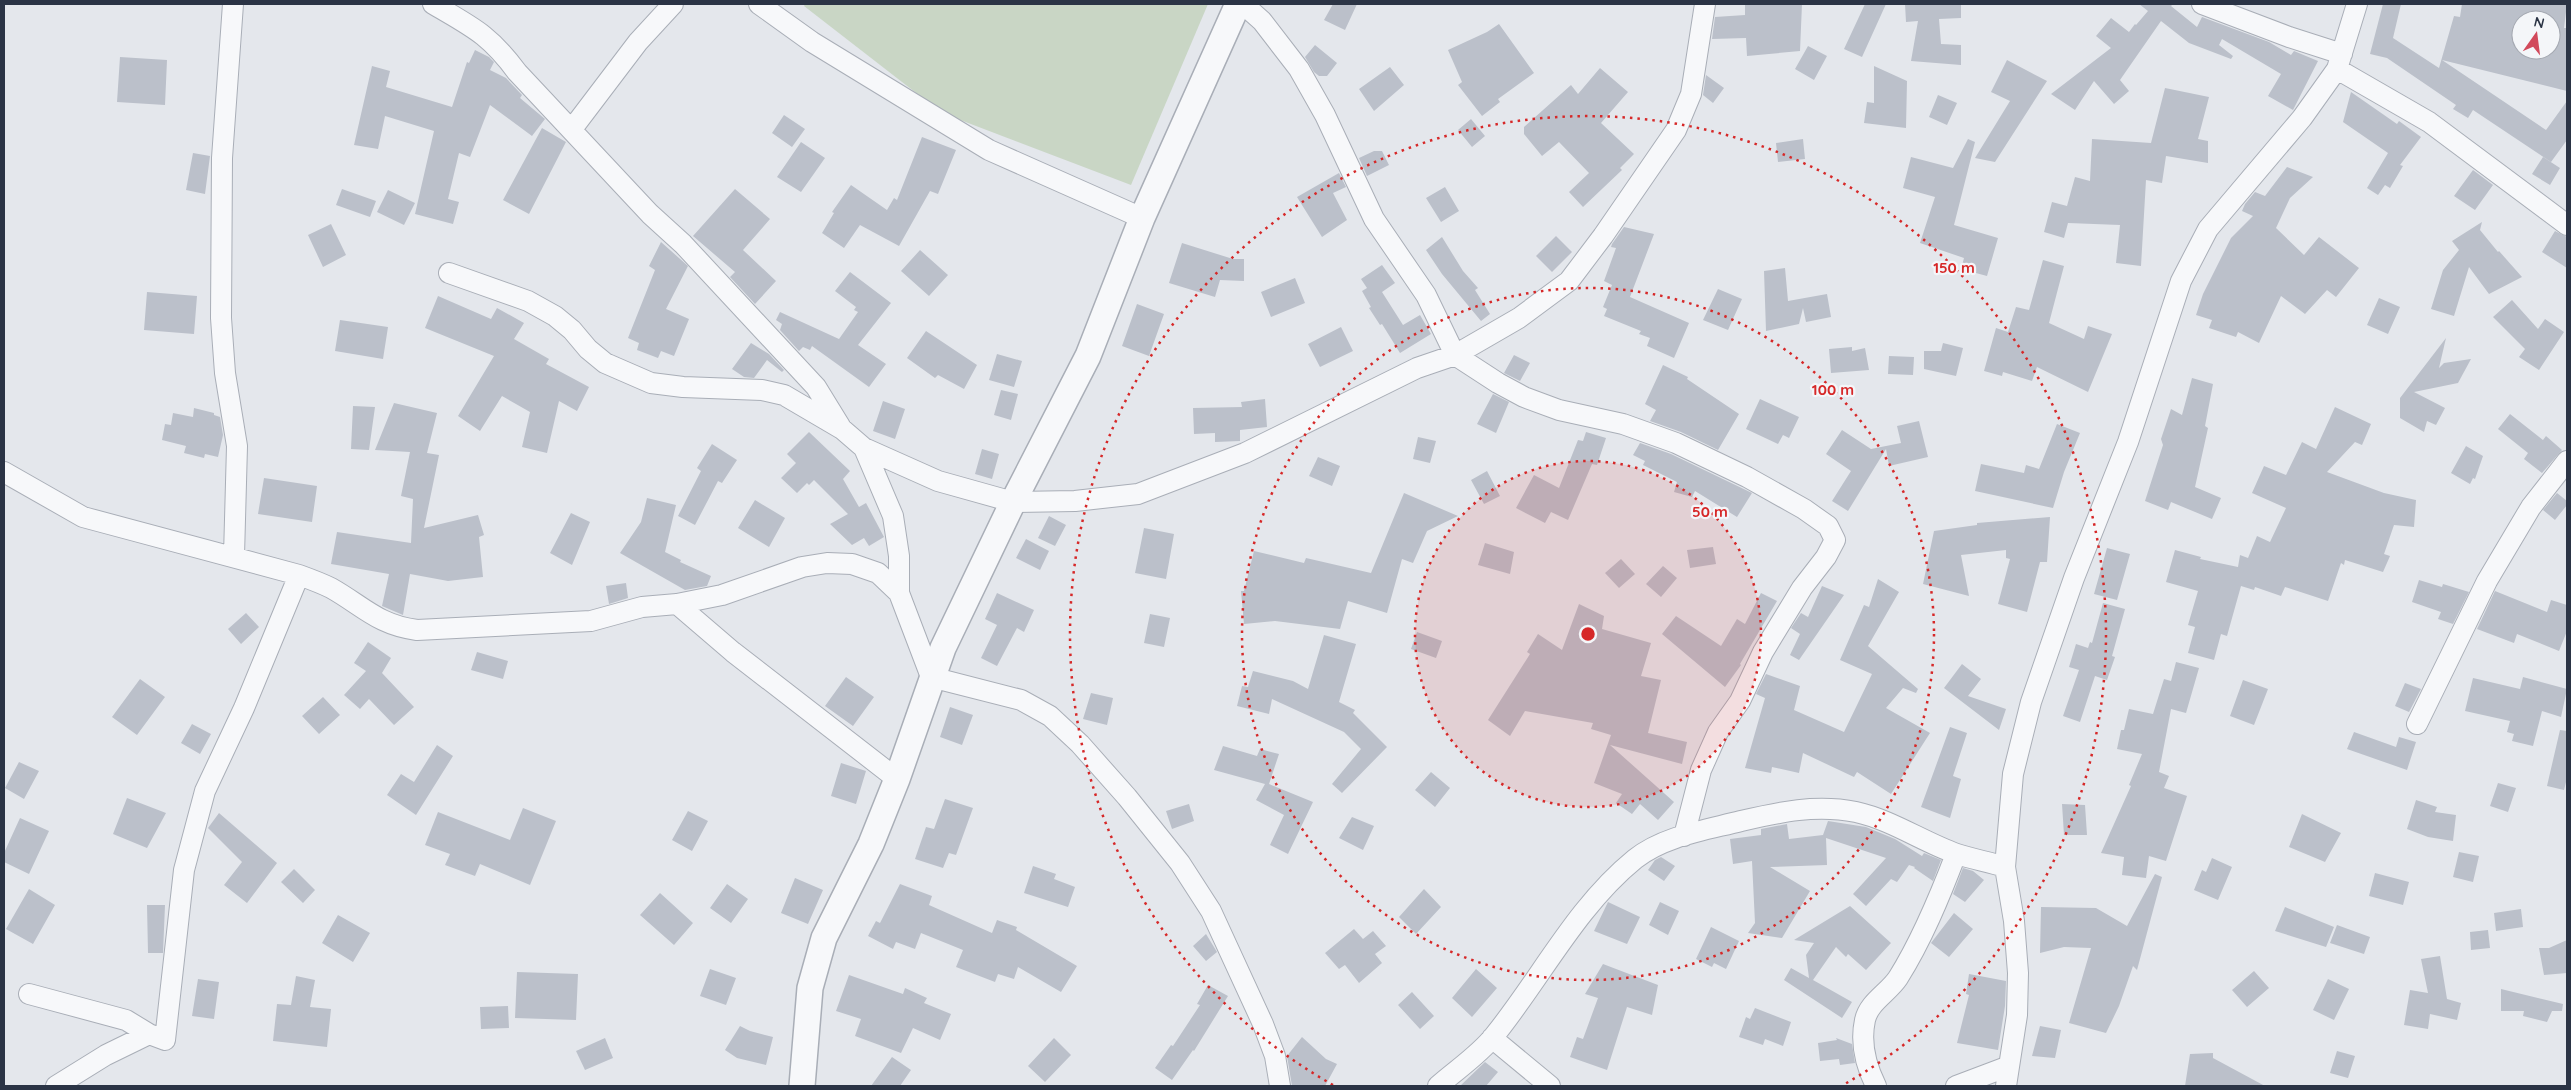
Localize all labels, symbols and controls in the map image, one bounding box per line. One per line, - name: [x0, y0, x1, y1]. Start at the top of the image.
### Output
- north arrow: [2511, 10, 2561, 60]
- text: N: [2532, 12, 2546, 32]
- text: 150 m: [1933, 258, 1975, 277]
- text: 100 m: [1812, 380, 1854, 399]
- text: 50 m: [1692, 502, 1728, 521]
- centre of rings: [1579, 625, 1597, 643]

